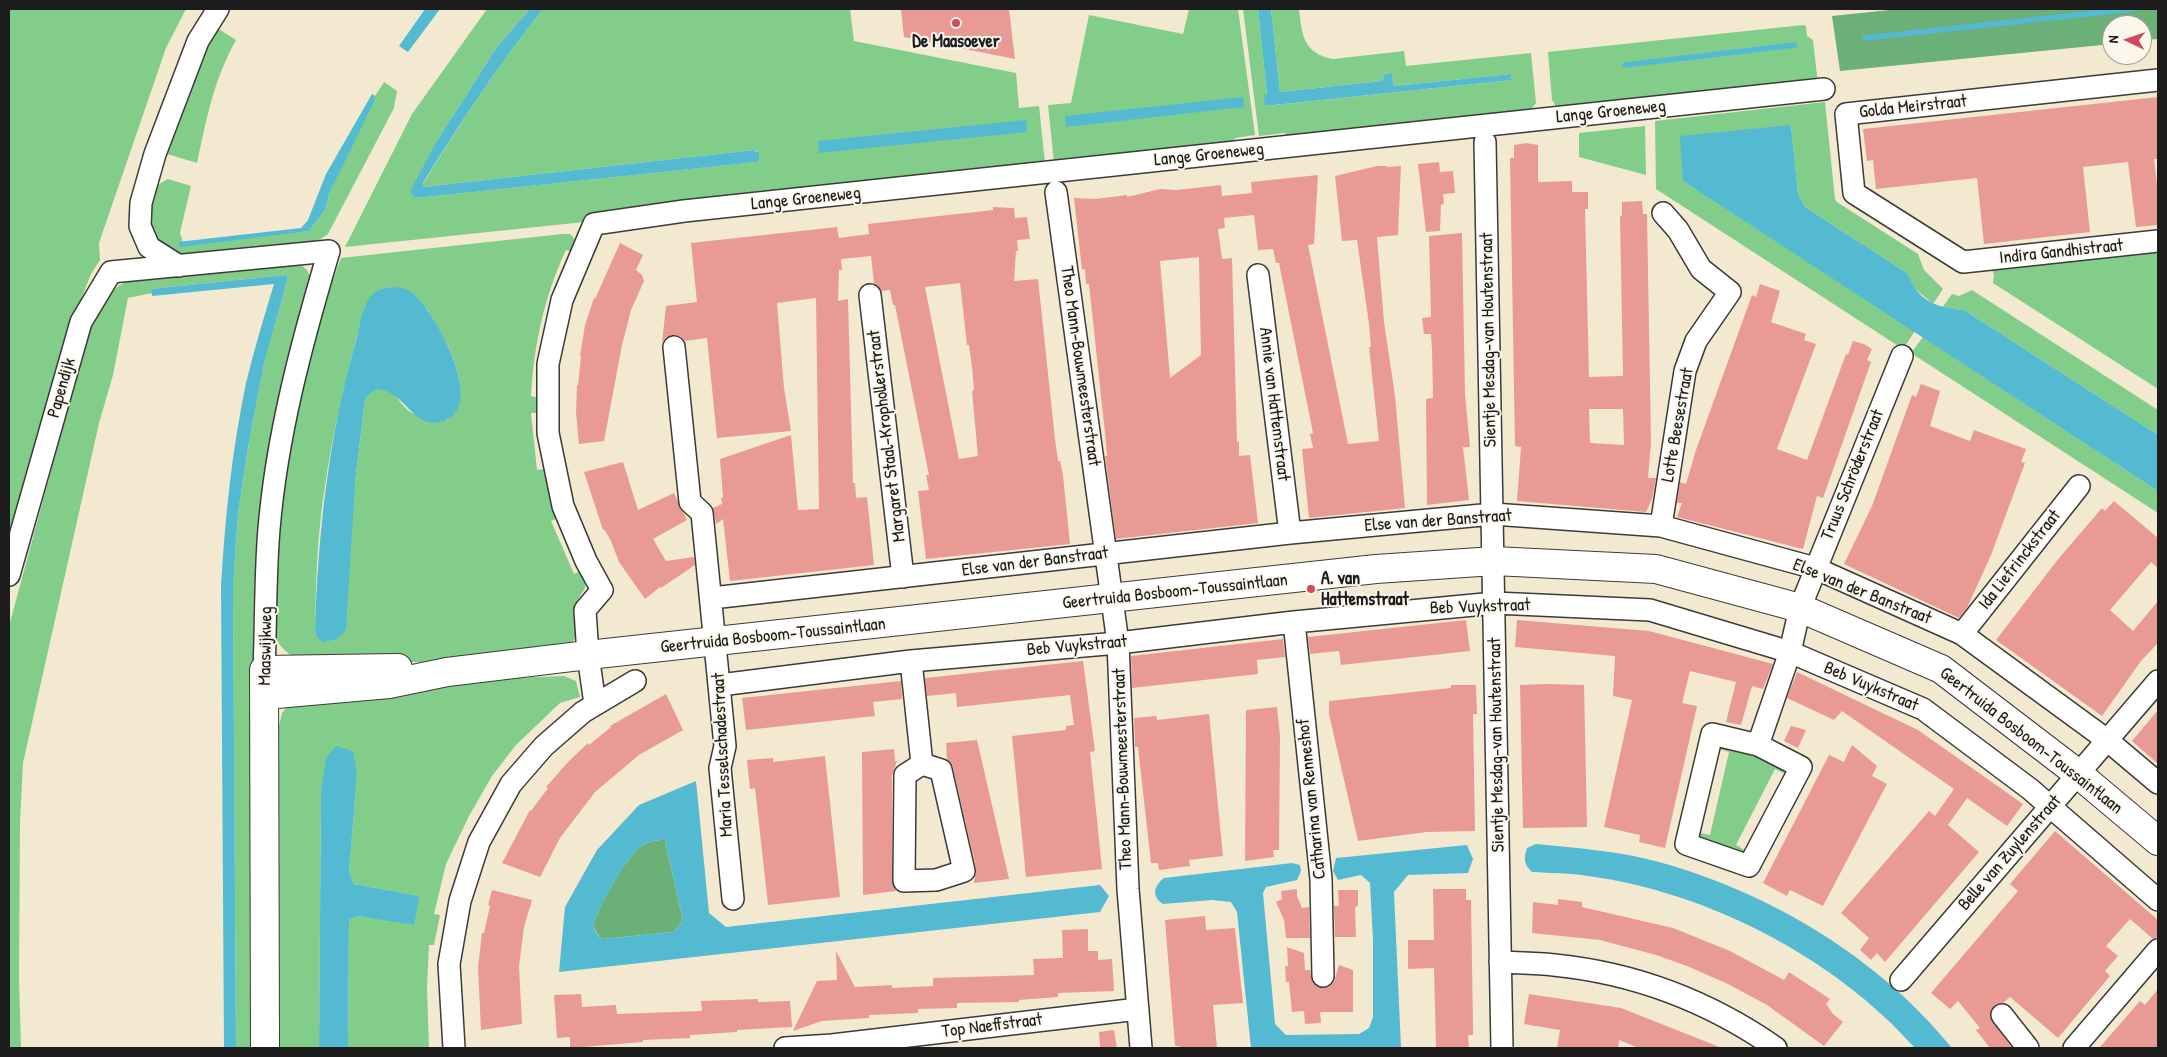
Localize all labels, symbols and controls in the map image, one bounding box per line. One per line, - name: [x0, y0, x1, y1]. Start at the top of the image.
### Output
- north arrow: [2102, 15, 2152, 65]
- marker: De Maasoever: [950, 17, 962, 29]
- place label: De Maasoever: [912, 31, 1000, 53]
- text: N: [2103, 35, 2122, 43]
- street label: Golda Meirstraat: [1858, 91, 1968, 123]
- street label: Lange Groeneweg: [1555, 96, 1667, 128]
- street label: Lange Groeneweg: [1153, 139, 1265, 171]
- street label: Lange Groeneweg: [750, 183, 862, 215]
- street label: Sientje Mesdag-van Houtenstraat: [1476, 232, 1502, 448]
- street label: Indira Gandhistraat: [1998, 235, 2124, 269]
- street label: Theo Mann-Bouwmeesterstraat: [1055, 265, 1105, 467]
- street label: Annie van Hattemstraat: [1254, 326, 1294, 482]
- street label: Margaret Staal-Krophollerstraat: [863, 329, 911, 543]
- street label: Papendijk: [43, 355, 81, 421]
- street label: Lotte Beesestraat: [1657, 366, 1699, 484]
- street label: Truus Schröderstraat: [1817, 406, 1889, 544]
- street label: Else van der Banstraat: [1364, 505, 1512, 537]
- street label: Ida Liefrinckstraat: [1974, 506, 2066, 614]
- street label: Else van der Banstraat: [961, 542, 1109, 582]
- street label: Else van der Banstraat: [1790, 554, 1934, 630]
- place label: A. van Hattemstraat: [1321, 568, 1409, 610]
- street label: Geertruida Bosboom-Toussaintlaan: [1061, 569, 1289, 615]
- marker: A. van Hattemstraat: [1305, 583, 1317, 595]
- street label: Beb Vuykstraat: [1429, 594, 1531, 620]
- street label: Maaswijkweg: [255, 606, 277, 686]
- street label: Geertruida Bosboom-Toussaintlaan: [659, 613, 887, 659]
- street label: Beb Vuykstraat: [1026, 631, 1128, 661]
- street label: Sientje Mesdag-van Houtenstraat: [1484, 637, 1510, 853]
- street label: Beb Vuykstraat: [1820, 657, 1922, 717]
- street label: Geertruida Bosboom-Toussaintlaan: [1935, 663, 2127, 819]
- street label: Theo Mann-Bouwmeesterstraat: [1109, 668, 1137, 870]
- street label: Maria Tesselschadestraat: [708, 672, 738, 838]
- street label: Catharina van Renneshof: [1293, 718, 1331, 880]
- street label: Belle van Zuylenstraat: [1954, 791, 2066, 915]
- street label: Top Naeffstraat: [940, 1009, 1044, 1043]

